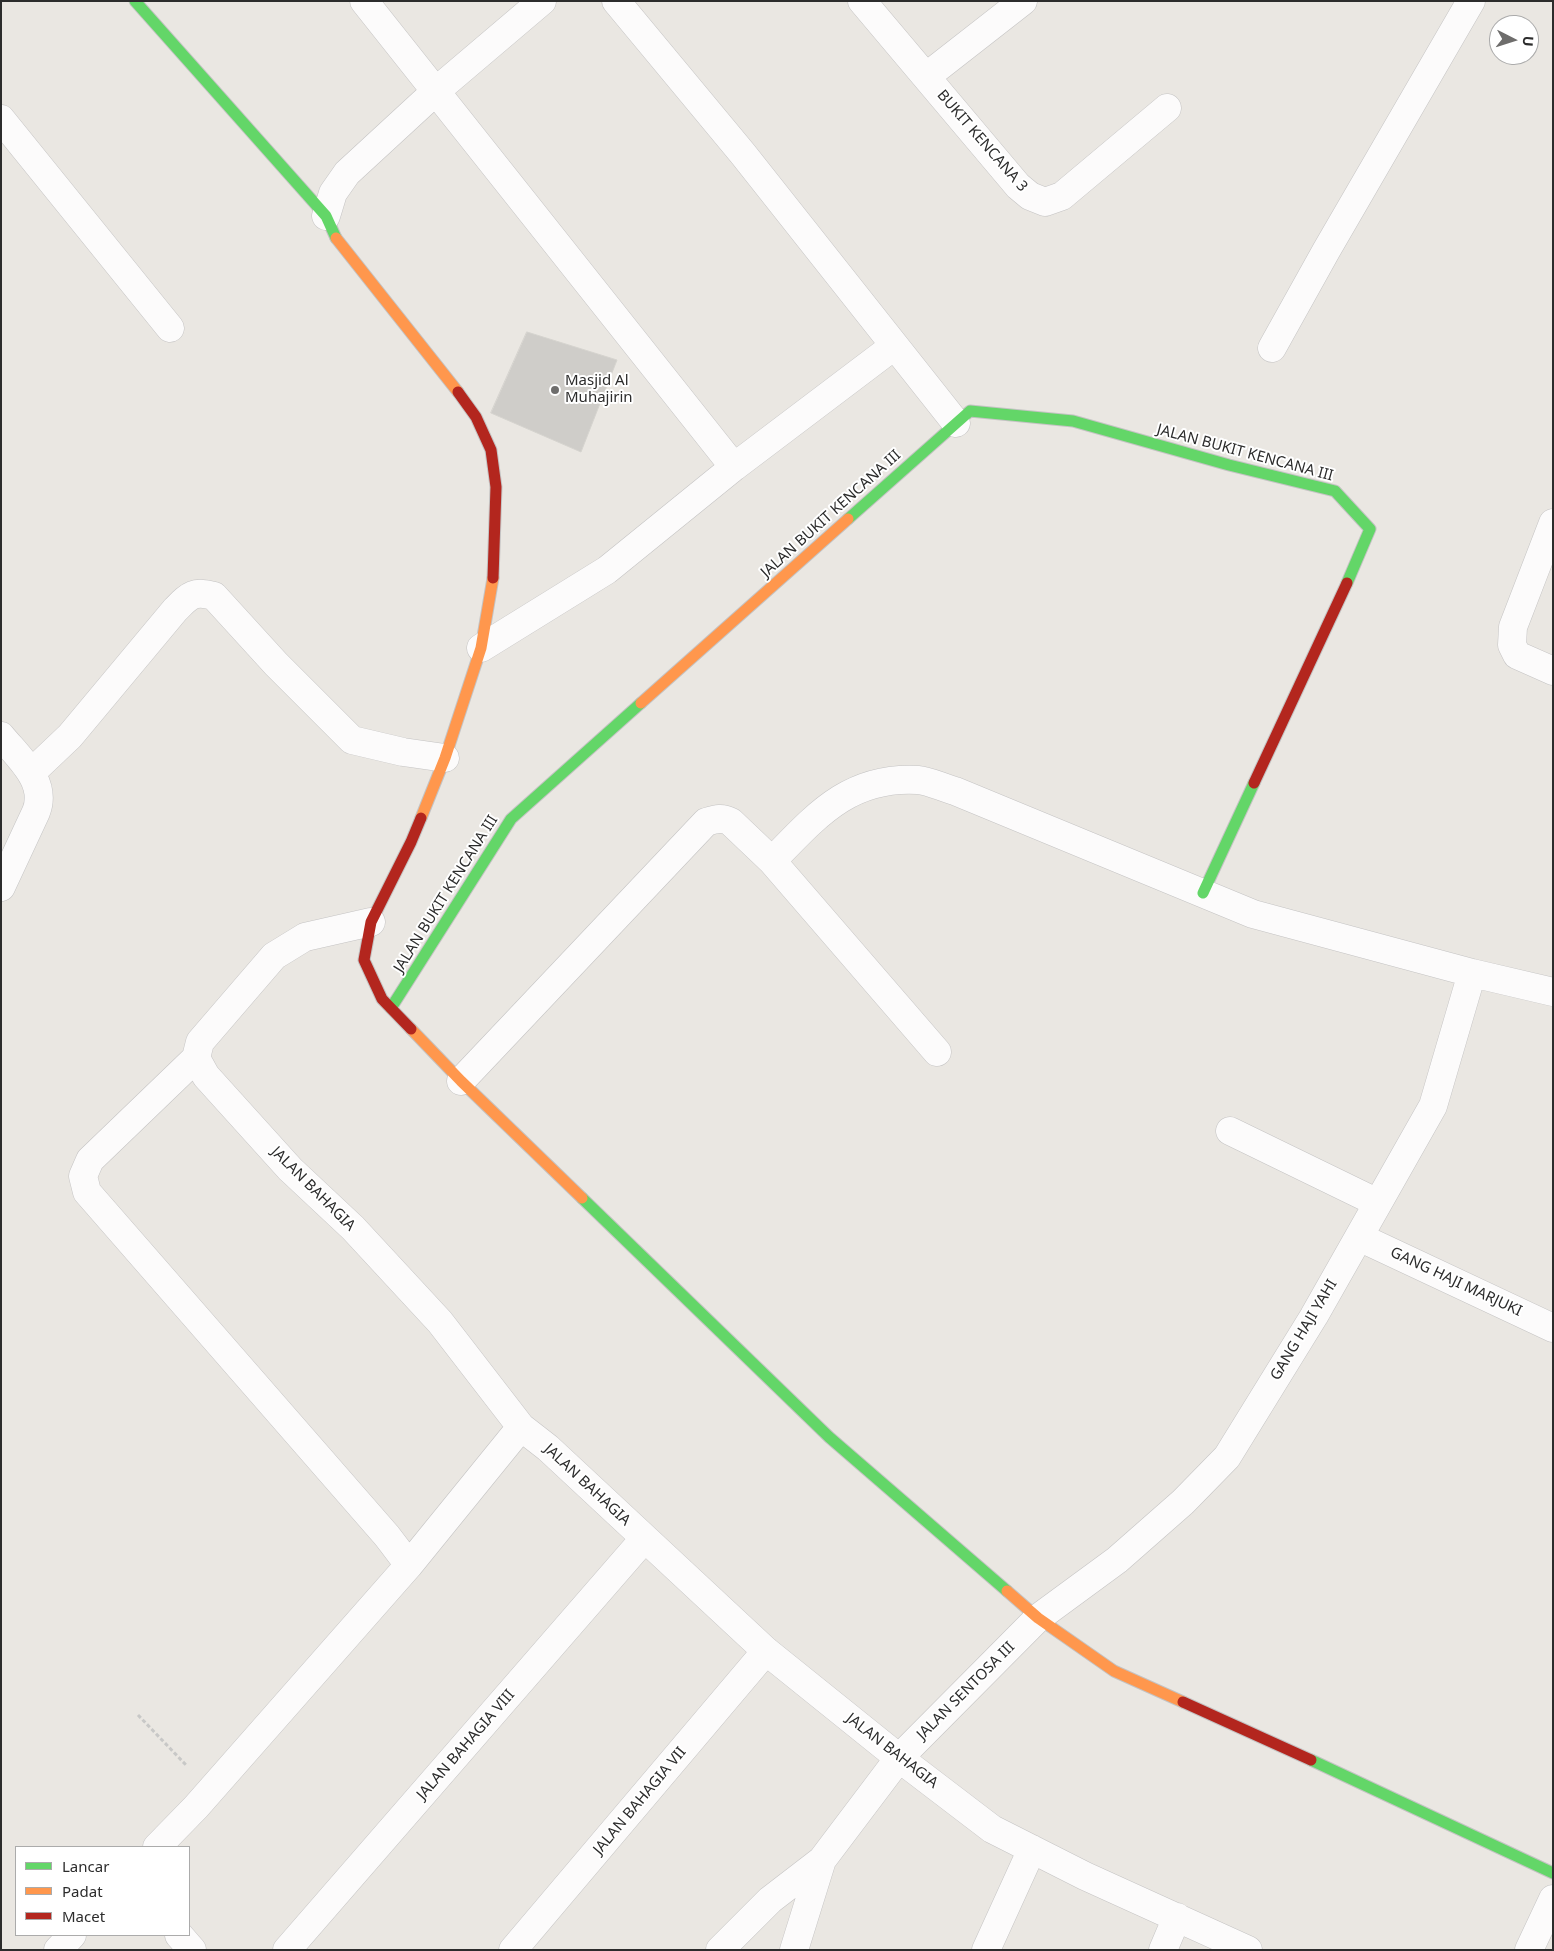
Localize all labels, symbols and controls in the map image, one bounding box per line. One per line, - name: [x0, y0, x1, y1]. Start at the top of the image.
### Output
- north arrow: [1489, 15, 1539, 65]
- text: U: [1519, 35, 1538, 47]
- street label: BUKIT KENCANA 3: [933, 86, 1031, 196]
- place label: Masjid Al Muhajirin: [565, 372, 633, 407]
- marker: Masjid Al Muhajirin: [549, 384, 561, 396]
- street label: JALAN BUKIT KENCANA III: [1155, 421, 1335, 485]
- street label: JALAN BUKIT KENCANA III: [757, 446, 905, 582]
- street label: JALAN BUKIT KENCANA III: [390, 812, 502, 976]
- street label: JALAN BAHAGIA: [267, 1143, 359, 1235]
- street label: GANG HAJI MARJUKI: [1387, 1244, 1525, 1320]
- street label: GANG HAJI YAHI: [1267, 1276, 1341, 1384]
- street label: JALAN BAHAGIA: [540, 1440, 634, 1530]
- street label: JALAN SENTOSA III: [913, 1638, 1019, 1744]
- street label: JALAN BAHAGIA VIII: [413, 1686, 519, 1804]
- street label: JALAN BAHAGIA: [842, 1710, 942, 1792]
- street label: JALAN BAHAGIA VII: [590, 1744, 690, 1858]
- legend: [15, 1846, 190, 1936]
- text: Lancar: [62, 1856, 109, 1876]
- text: Padat: [62, 1881, 103, 1901]
- text: Macet: [62, 1906, 105, 1926]

